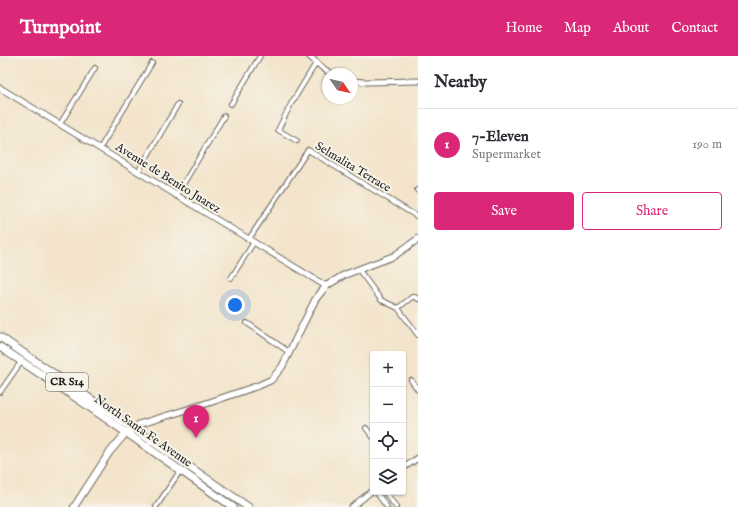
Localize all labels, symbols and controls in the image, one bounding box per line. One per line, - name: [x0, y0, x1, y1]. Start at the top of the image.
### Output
- text: Turnpoint: [20, 16, 101, 40]
- text: Home: [506, 19, 542, 37]
- text: Map: [564, 19, 591, 37]
- text: About: [613, 19, 649, 37]
- text: Contact: [671, 19, 718, 37]
- north arrow: [322, 68, 358, 104]
- text: Nearby: [434, 72, 487, 93]
- text: 7-Eleven: [472, 127, 529, 146]
- text: 1: [445, 136, 449, 153]
- text: 190 m: [692, 136, 722, 153]
- street label: Avenue de Benito Juarez: [111, 139, 224, 218]
- street label: Selmalita Terrace: [312, 139, 394, 196]
- text: Supermarket: [472, 146, 541, 163]
- button: Save: [434, 192, 574, 230]
- button: Share: [582, 192, 722, 230]
- your location: [225, 295, 245, 315]
- map controls: [370, 351, 406, 495]
- button: +: [370, 351, 406, 387]
- road number: CR S14: [46, 373, 88, 391]
- button: −: [370, 387, 406, 423]
- street label: North Santa Fe Avenue: [91, 392, 195, 471]
- pin: 1: [183, 405, 209, 438]
- button: locate: [370, 423, 406, 459]
- button: layers: [370, 459, 406, 495]

